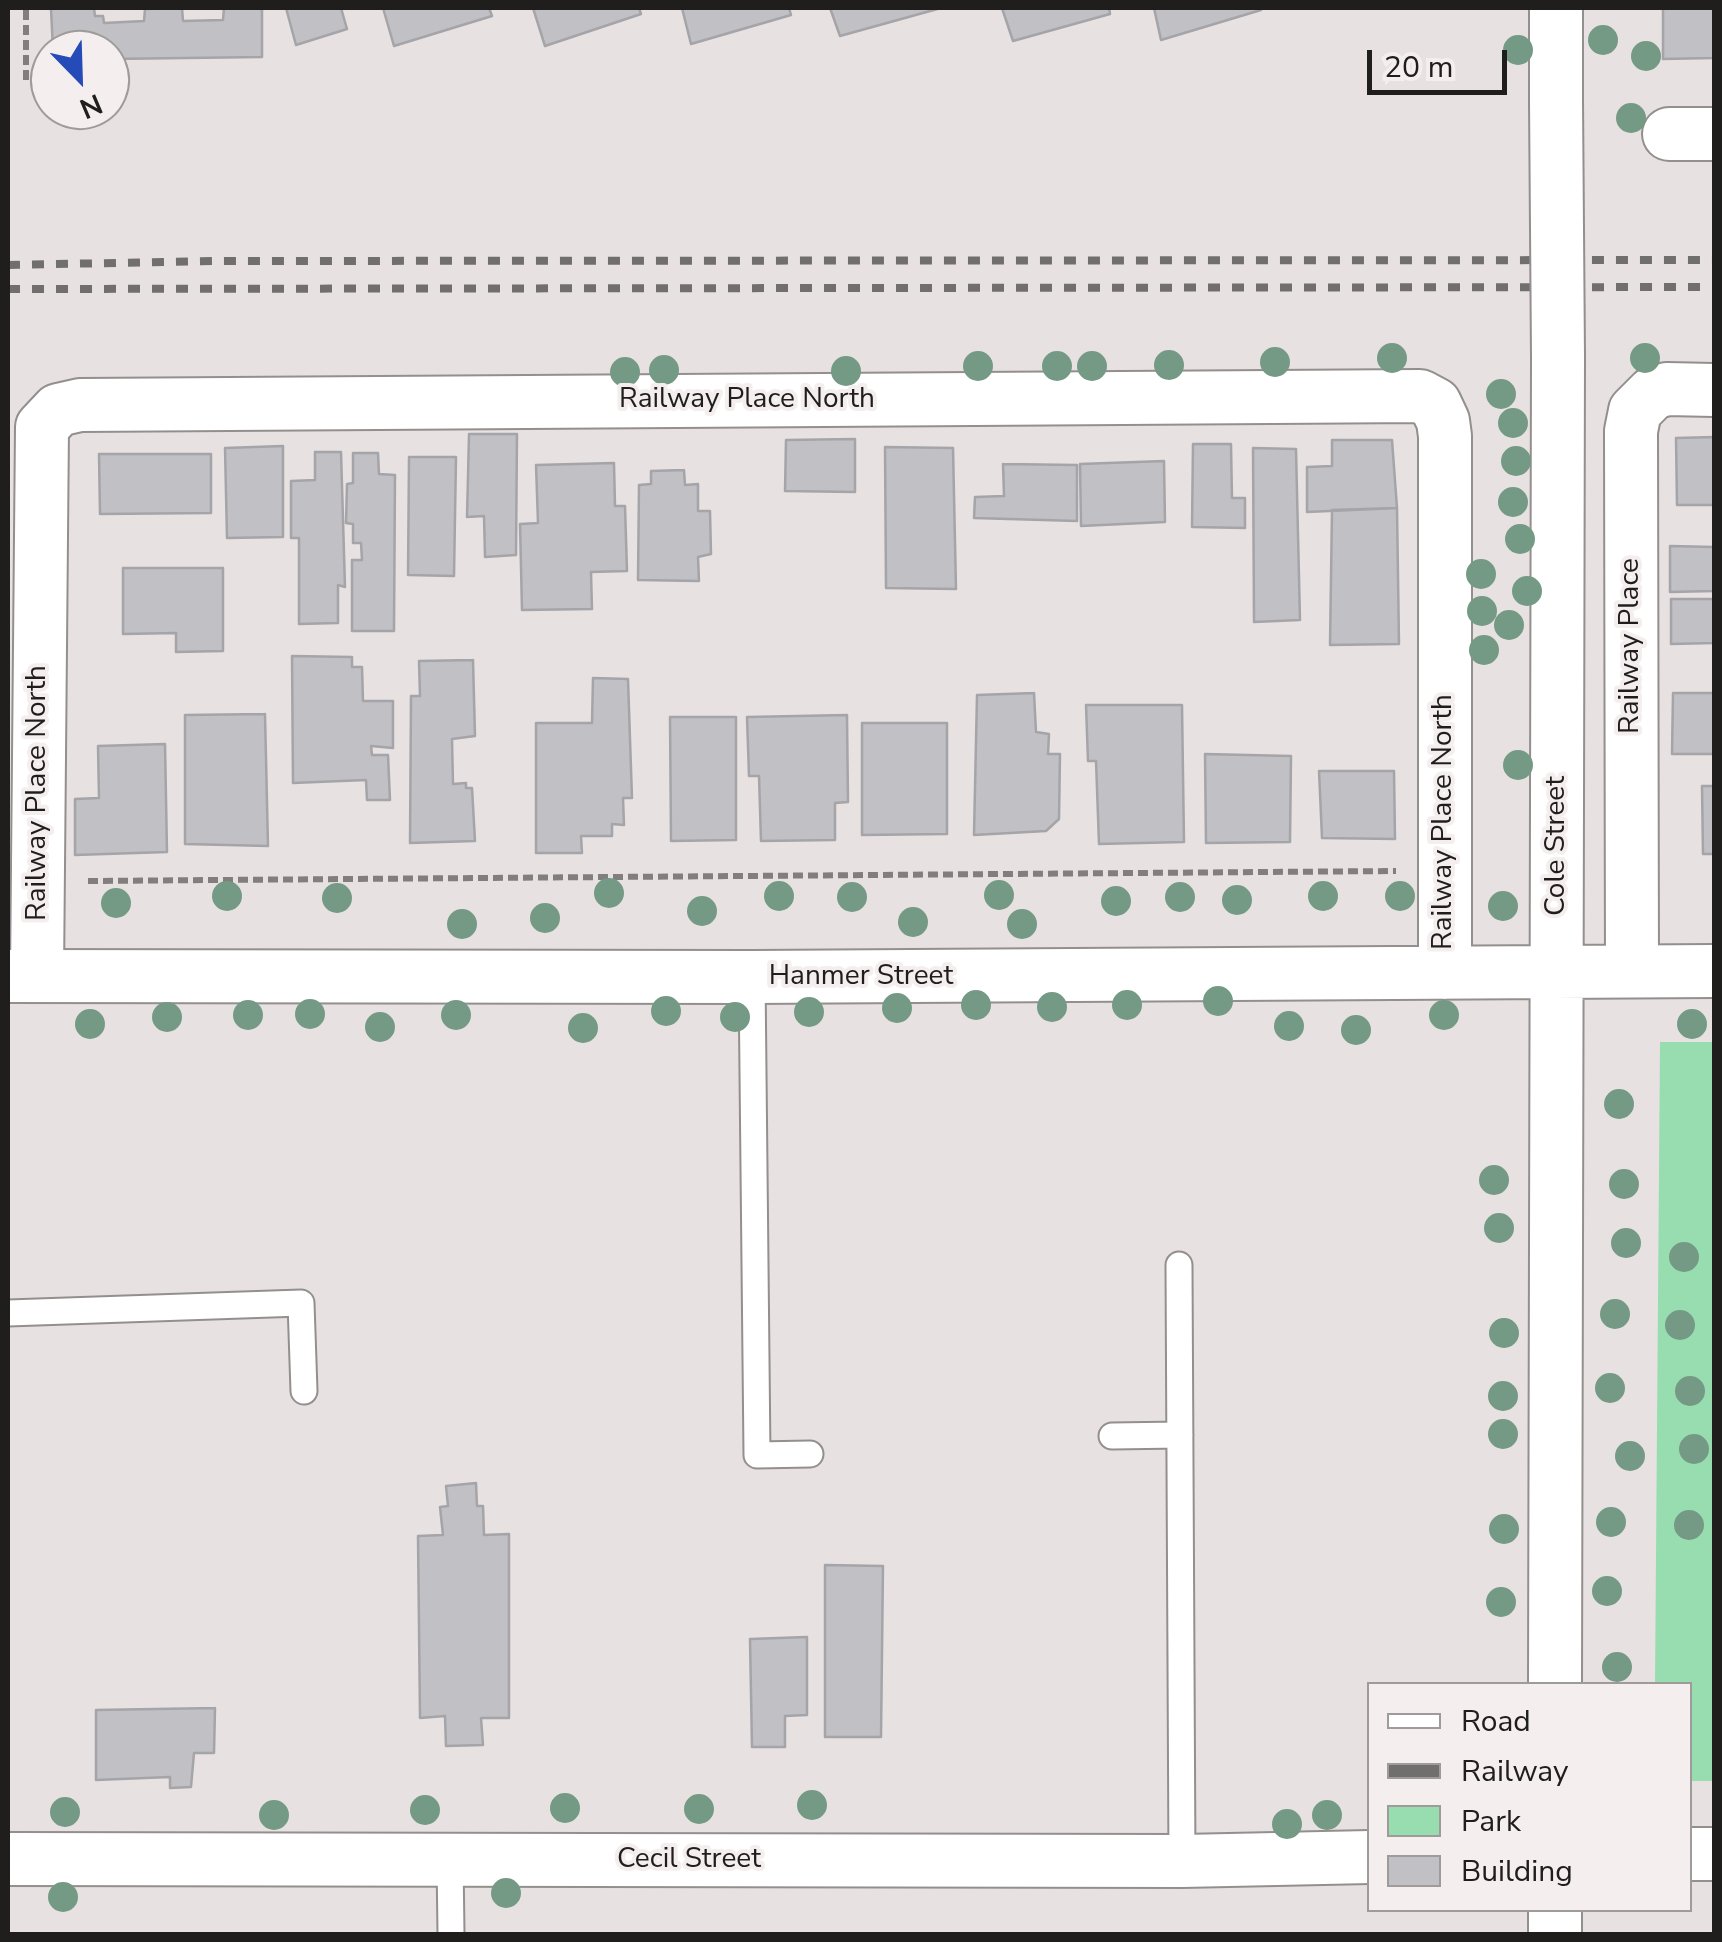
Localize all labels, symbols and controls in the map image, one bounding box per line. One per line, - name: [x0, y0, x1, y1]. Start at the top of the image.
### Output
- north arrow: [30, 30, 130, 130]
- scale bar: [1372, 30, 1512, 92]
- text: 20 m: [1384, 47, 1453, 88]
- text: N: [74, 84, 108, 127]
- street label: Railway Place North: [619, 383, 875, 417]
- street label: Railway Place: [1614, 558, 1648, 734]
- street label: Railway Place North: [21, 665, 55, 921]
- street label: Railway Place North: [1427, 694, 1461, 950]
- street label: Cole Street: [1540, 776, 1574, 916]
- street label: Hanmer Street: [769, 960, 953, 994]
- legend: [1367, 1682, 1692, 1912]
- text: Road: [1461, 1701, 1531, 1742]
- text: Railway: [1461, 1751, 1569, 1792]
- text: Park: [1461, 1801, 1521, 1842]
- street label: Cecil Street: [617, 1843, 761, 1877]
- text: Building: [1461, 1851, 1573, 1892]

